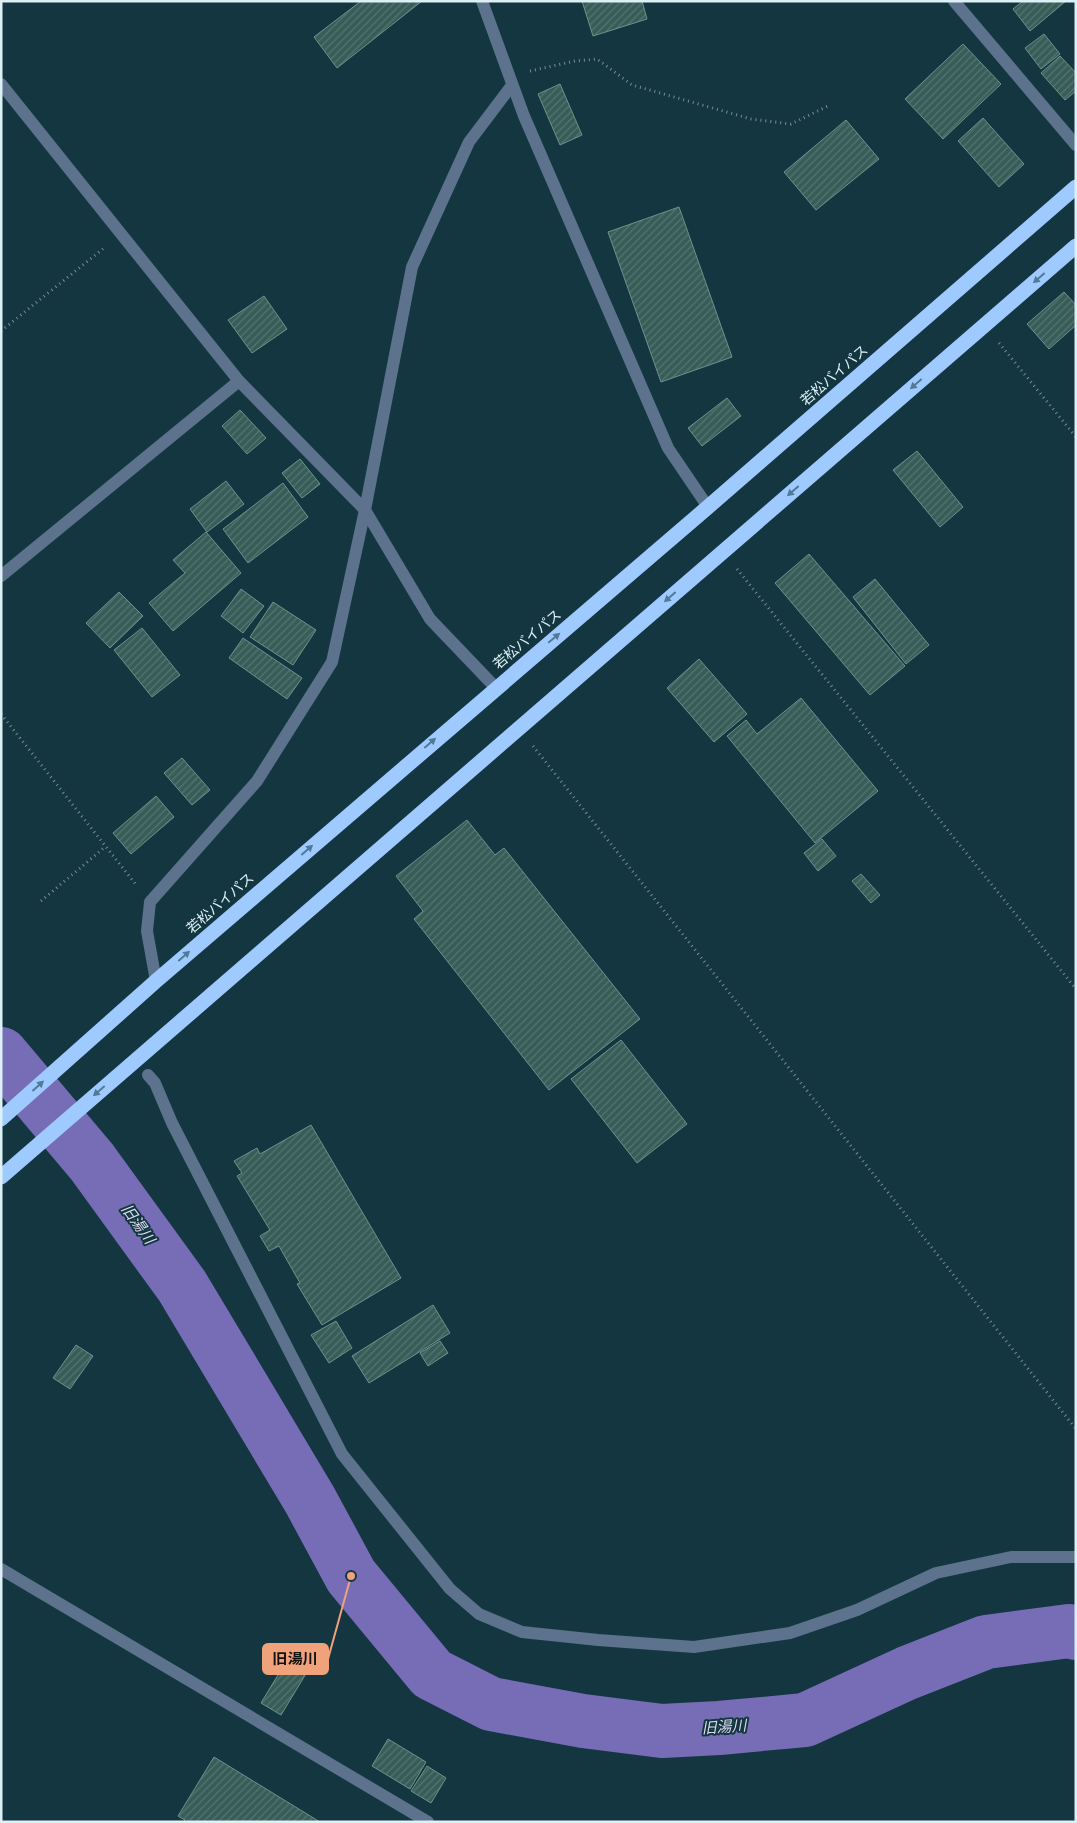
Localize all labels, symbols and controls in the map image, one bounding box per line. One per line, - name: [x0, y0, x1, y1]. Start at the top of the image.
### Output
- one-way arrow: [1033, 272, 1045, 284]
- street label: 若松バイパス: [797, 341, 871, 409]
- one-way arrow: [910, 379, 923, 390]
- one-way arrow: [787, 485, 800, 496]
- one-way arrow: [665, 591, 677, 603]
- street label: 若松バイパス: [490, 606, 564, 672]
- one-way arrow: [547, 632, 560, 643]
- one-way arrow: [423, 738, 436, 749]
- one-way arrow: [300, 844, 313, 855]
- street label: 若松バイパス: [183, 869, 257, 937]
- one-way arrow: [178, 950, 190, 962]
- one-way arrow: [31, 1081, 44, 1092]
- one-way arrow: [94, 1085, 106, 1097]
- water label: 旧湯川: [117, 1201, 160, 1249]
- callout: 旧湯川: [263, 1644, 328, 1674]
- text: 旧湯川: [272, 1650, 318, 1668]
- water label: 旧湯川: [701, 1716, 749, 1738]

